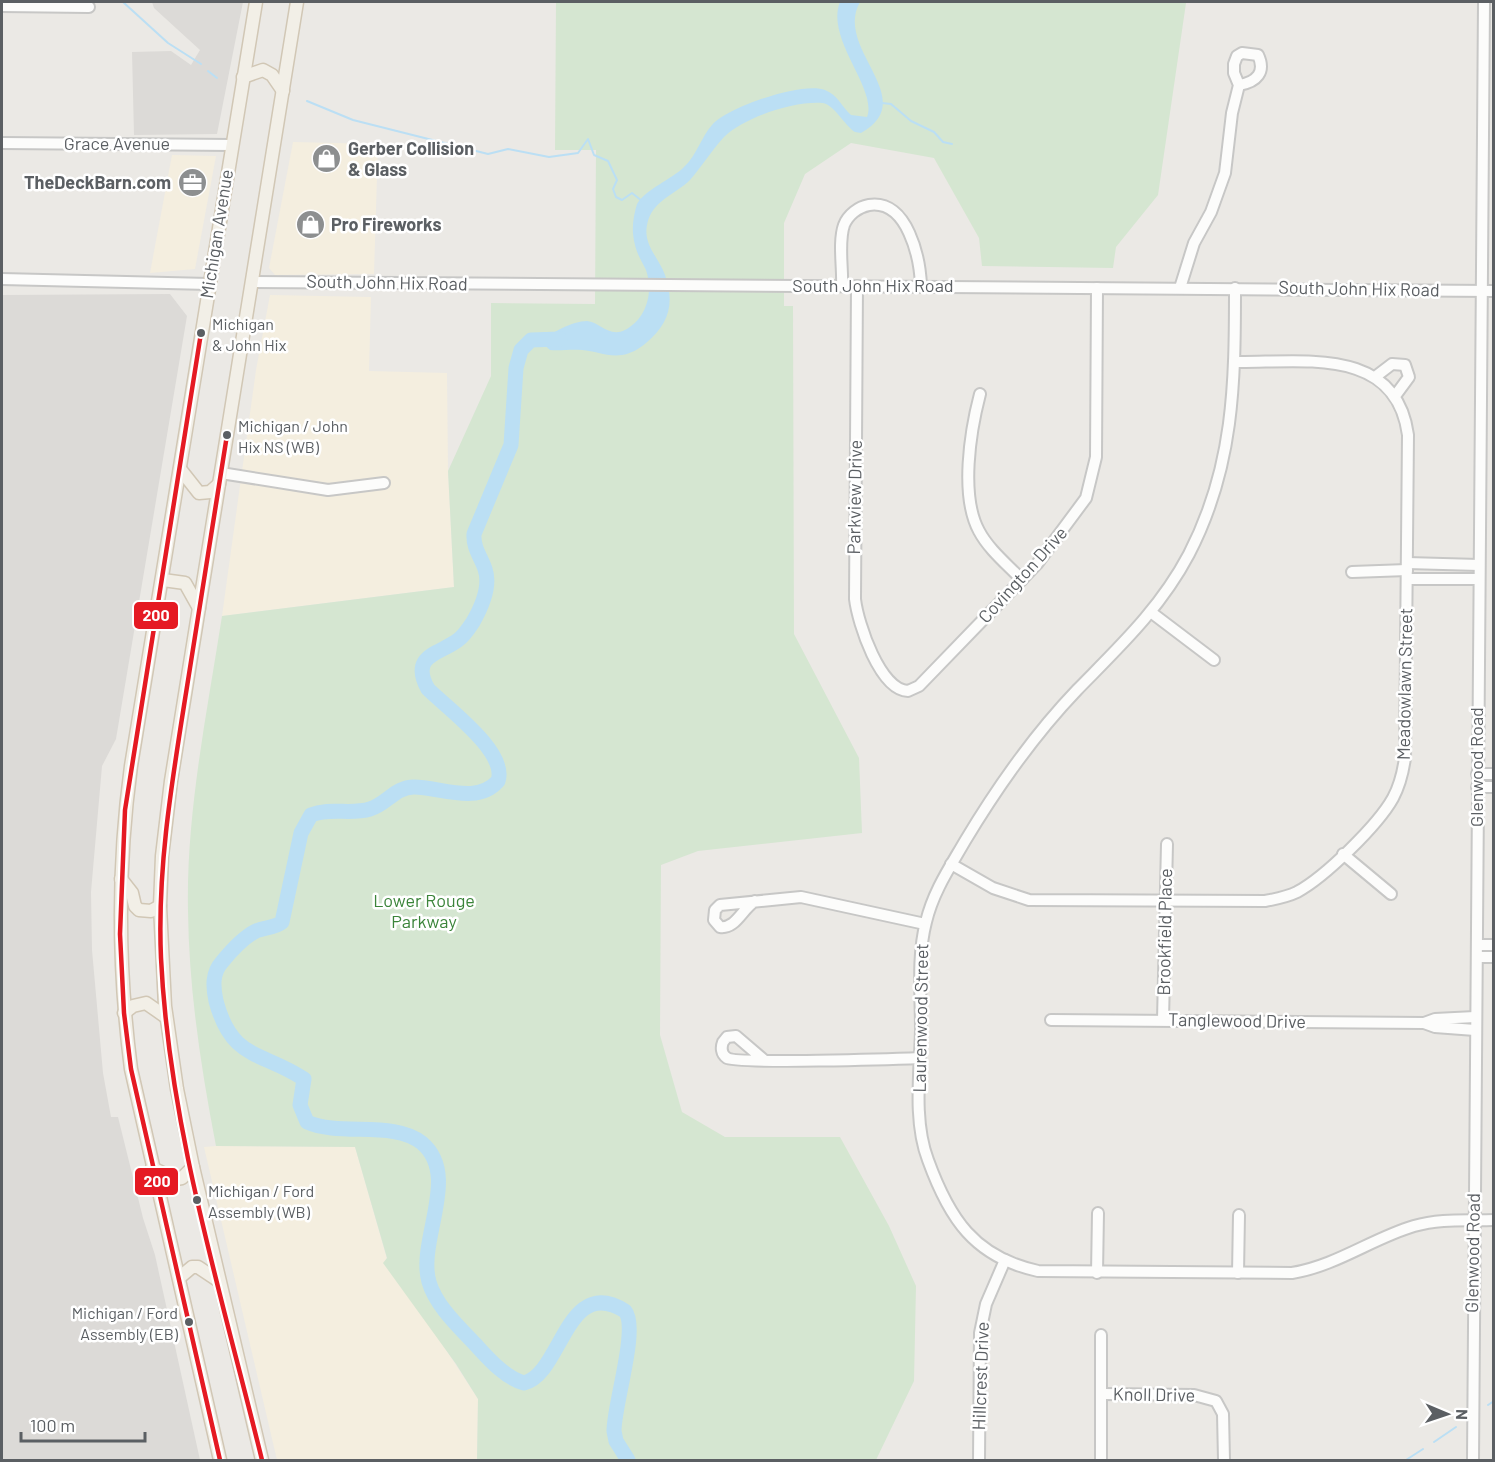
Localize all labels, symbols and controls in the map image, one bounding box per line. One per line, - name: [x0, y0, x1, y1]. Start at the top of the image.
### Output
- street label: Grace Avenue: [64, 132, 170, 154]
- place label: Gerber Collision & Glass: [348, 137, 474, 180]
- shop icon: Gerber Collision & Glass: [311, 143, 343, 175]
- office icon: TheDeckBarn.com: [176, 167, 208, 199]
- street label: Michigan Avenue: [195, 168, 237, 300]
- place label: TheDeckBarn.com: [24, 171, 171, 193]
- shop icon: Pro Fireworks: [294, 209, 326, 241]
- place label: Pro Fireworks: [331, 213, 442, 235]
- street label: South John Hix Road: [306, 270, 468, 294]
- street label: South John Hix Road: [792, 274, 954, 296]
- street label: South John Hix Road: [1278, 276, 1440, 300]
- place label: Michigan & John Hix: [212, 314, 287, 354]
- marker: Michigan & John Hix: [195, 327, 207, 339]
- place label: Michigan / John Hix NS (WB): [238, 416, 348, 456]
- marker: Michigan / John Hix NS (WB): [221, 429, 233, 441]
- street label: Parkview Drive: [842, 440, 866, 554]
- street label: Covington Drive: [973, 522, 1071, 627]
- line badge: 200: [133, 601, 179, 630]
- text: 200: [142, 605, 170, 624]
- street label: Meadowlawn Street: [1392, 608, 1416, 760]
- street label: Glenwood Road: [1465, 707, 1487, 827]
- street label: Brookfield Place: [1152, 868, 1176, 996]
- park label: Lower Rouge Parkway: [373, 889, 475, 932]
- street label: Laurenwood Street: [908, 943, 932, 1093]
- street label: Tanglewood Drive: [1168, 1008, 1306, 1032]
- line badge: 200: [134, 1167, 179, 1196]
- text: 200: [143, 1171, 171, 1190]
- place label: Michigan / Ford Assembly (WB): [208, 1181, 314, 1221]
- street label: Glenwood Road: [1460, 1193, 1484, 1313]
- marker: Michigan / Ford Assembly (WB): [191, 1194, 203, 1206]
- place label: Michigan / Ford Assembly (EB): [72, 1303, 179, 1343]
- marker: Michigan / Ford Assembly (EB): [183, 1316, 195, 1328]
- street label: Hillcrest Drive: [967, 1321, 993, 1431]
- street label: Knoll Drive: [1113, 1382, 1195, 1406]
- north arrow: [1417, 1384, 1477, 1444]
- scale bar: [21, 1405, 146, 1443]
- text: N: [1453, 1409, 1472, 1420]
- text: 100 m: [30, 1414, 75, 1436]

